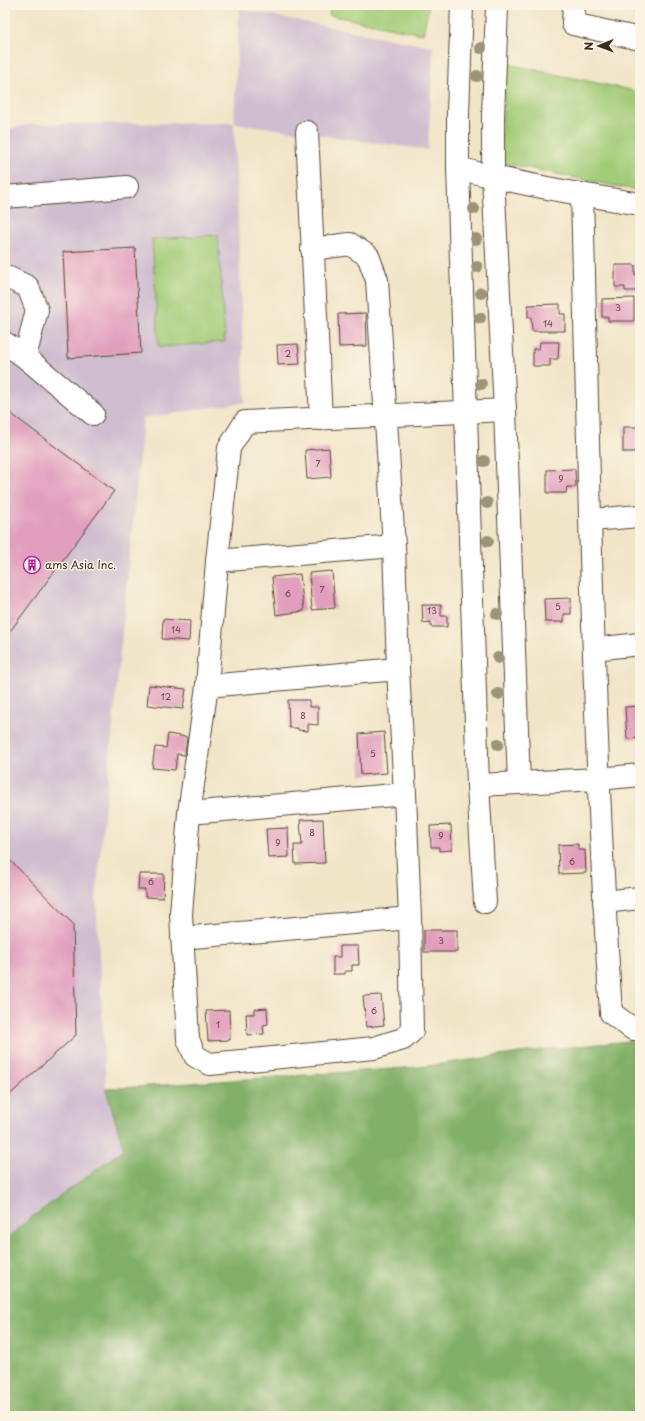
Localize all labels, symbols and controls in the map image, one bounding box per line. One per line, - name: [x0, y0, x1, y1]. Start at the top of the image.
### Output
- north arrow: [579, 26, 619, 66]
- text: N: [580, 41, 597, 51]
- house number: 3: [615, 300, 621, 314]
- house number: 14: [543, 316, 553, 330]
- house number: 2: [285, 346, 291, 360]
- house number: 7: [315, 456, 321, 470]
- house number: 9: [558, 471, 564, 485]
- building icon: ams Asia Inc.: [22, 555, 42, 575]
- place label: ams Asia Inc.: [45, 556, 116, 573]
- house number: 7: [319, 582, 325, 596]
- house number: 6: [285, 586, 291, 600]
- house number: 5: [555, 599, 561, 613]
- house number: 13: [427, 603, 437, 617]
- house number: 14: [171, 622, 181, 636]
- house number: 12: [161, 689, 171, 703]
- house number: 8: [300, 708, 306, 722]
- house number: 5: [370, 746, 376, 760]
- house number: 8: [309, 825, 315, 839]
- house number: 9: [438, 828, 444, 842]
- house number: 9: [275, 835, 281, 849]
- house number: 6: [569, 854, 575, 868]
- house number: 6: [148, 874, 154, 888]
- house number: 3: [438, 933, 444, 947]
- house number: 6: [371, 1003, 377, 1017]
- house number: 1: [216, 1017, 220, 1031]

